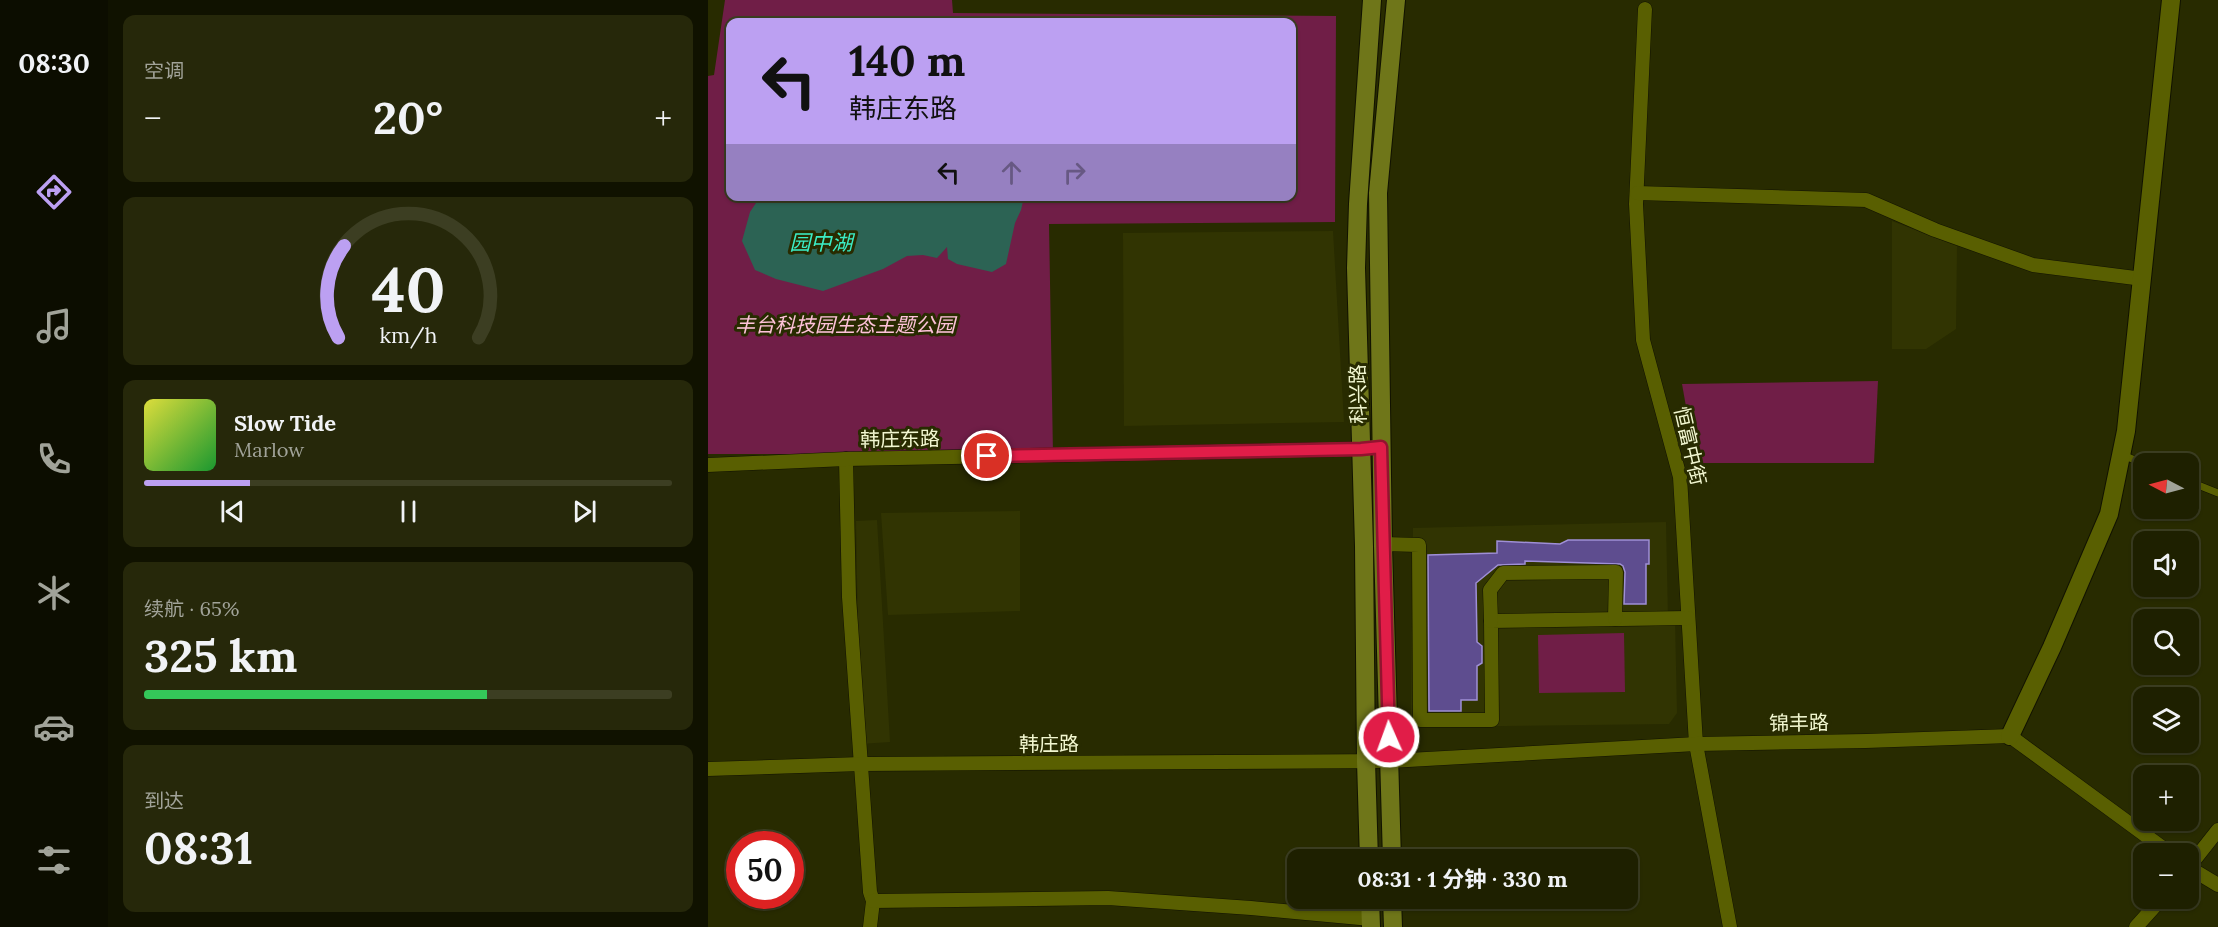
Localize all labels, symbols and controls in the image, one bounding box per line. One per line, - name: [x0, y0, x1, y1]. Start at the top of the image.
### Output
- text: 140 m: [849, 34, 965, 88]
- icon: left: [750, 42, 828, 120]
- text: 08:30: [18, 46, 90, 80]
- text: 空调: [144, 58, 184, 83]
- text: 20°: [373, 89, 443, 146]
- text: 韩庄东路: [849, 91, 957, 125]
- text: −: [144, 97, 162, 139]
- text: +: [654, 97, 672, 139]
- icon: left: [932, 156, 965, 189]
- icon: ahead: [995, 156, 1028, 189]
- icon: right: [1058, 156, 1091, 189]
- icon: directions: [33, 171, 75, 213]
- water label: 园中湖: [790, 229, 855, 256]
- text: 40: [371, 249, 445, 329]
- icon: music: [33, 305, 75, 347]
- park label: 丰台科技园生态主题公园: [735, 312, 958, 337]
- text: km/h: [379, 322, 437, 350]
- street label: 科兴路: [1344, 364, 1371, 424]
- street label: 恒富中街: [1669, 404, 1712, 488]
- text: Slow Tide: [234, 409, 336, 437]
- street label: 韩庄东路: [860, 425, 940, 452]
- pin: [961, 430, 1012, 481]
- text: Marlow: [234, 437, 304, 462]
- icon: phone: [33, 438, 75, 480]
- icon: arrive: [970, 439, 1003, 472]
- north arrow: [2133, 453, 2199, 519]
- map controls: [2133, 453, 2199, 909]
- icon: previous: [216, 495, 249, 528]
- icon: pause: [392, 495, 425, 528]
- icon: next: [568, 495, 601, 528]
- button: sound: [2133, 531, 2199, 597]
- icon: climate: [33, 572, 75, 614]
- text: 续航 · 65%: [144, 596, 239, 621]
- button: search: [2133, 609, 2199, 675]
- text: 325 km: [144, 627, 297, 684]
- button: layers: [2133, 687, 2199, 753]
- position arrow: [1357, 705, 1421, 769]
- icon: car: [33, 706, 75, 748]
- street label: 锦丰路: [1769, 709, 1829, 736]
- street label: 韩庄路: [1019, 731, 1079, 756]
- button: +: [2133, 765, 2199, 831]
- text: 到达: [144, 788, 184, 813]
- text: 08:31: [144, 819, 253, 876]
- speed limit sign: 50: [726, 831, 804, 909]
- icon: filters: [33, 839, 75, 881]
- button: −: [2133, 843, 2199, 909]
- text: 08:31 · 1 分钟 · 330 m: [1358, 865, 1567, 893]

